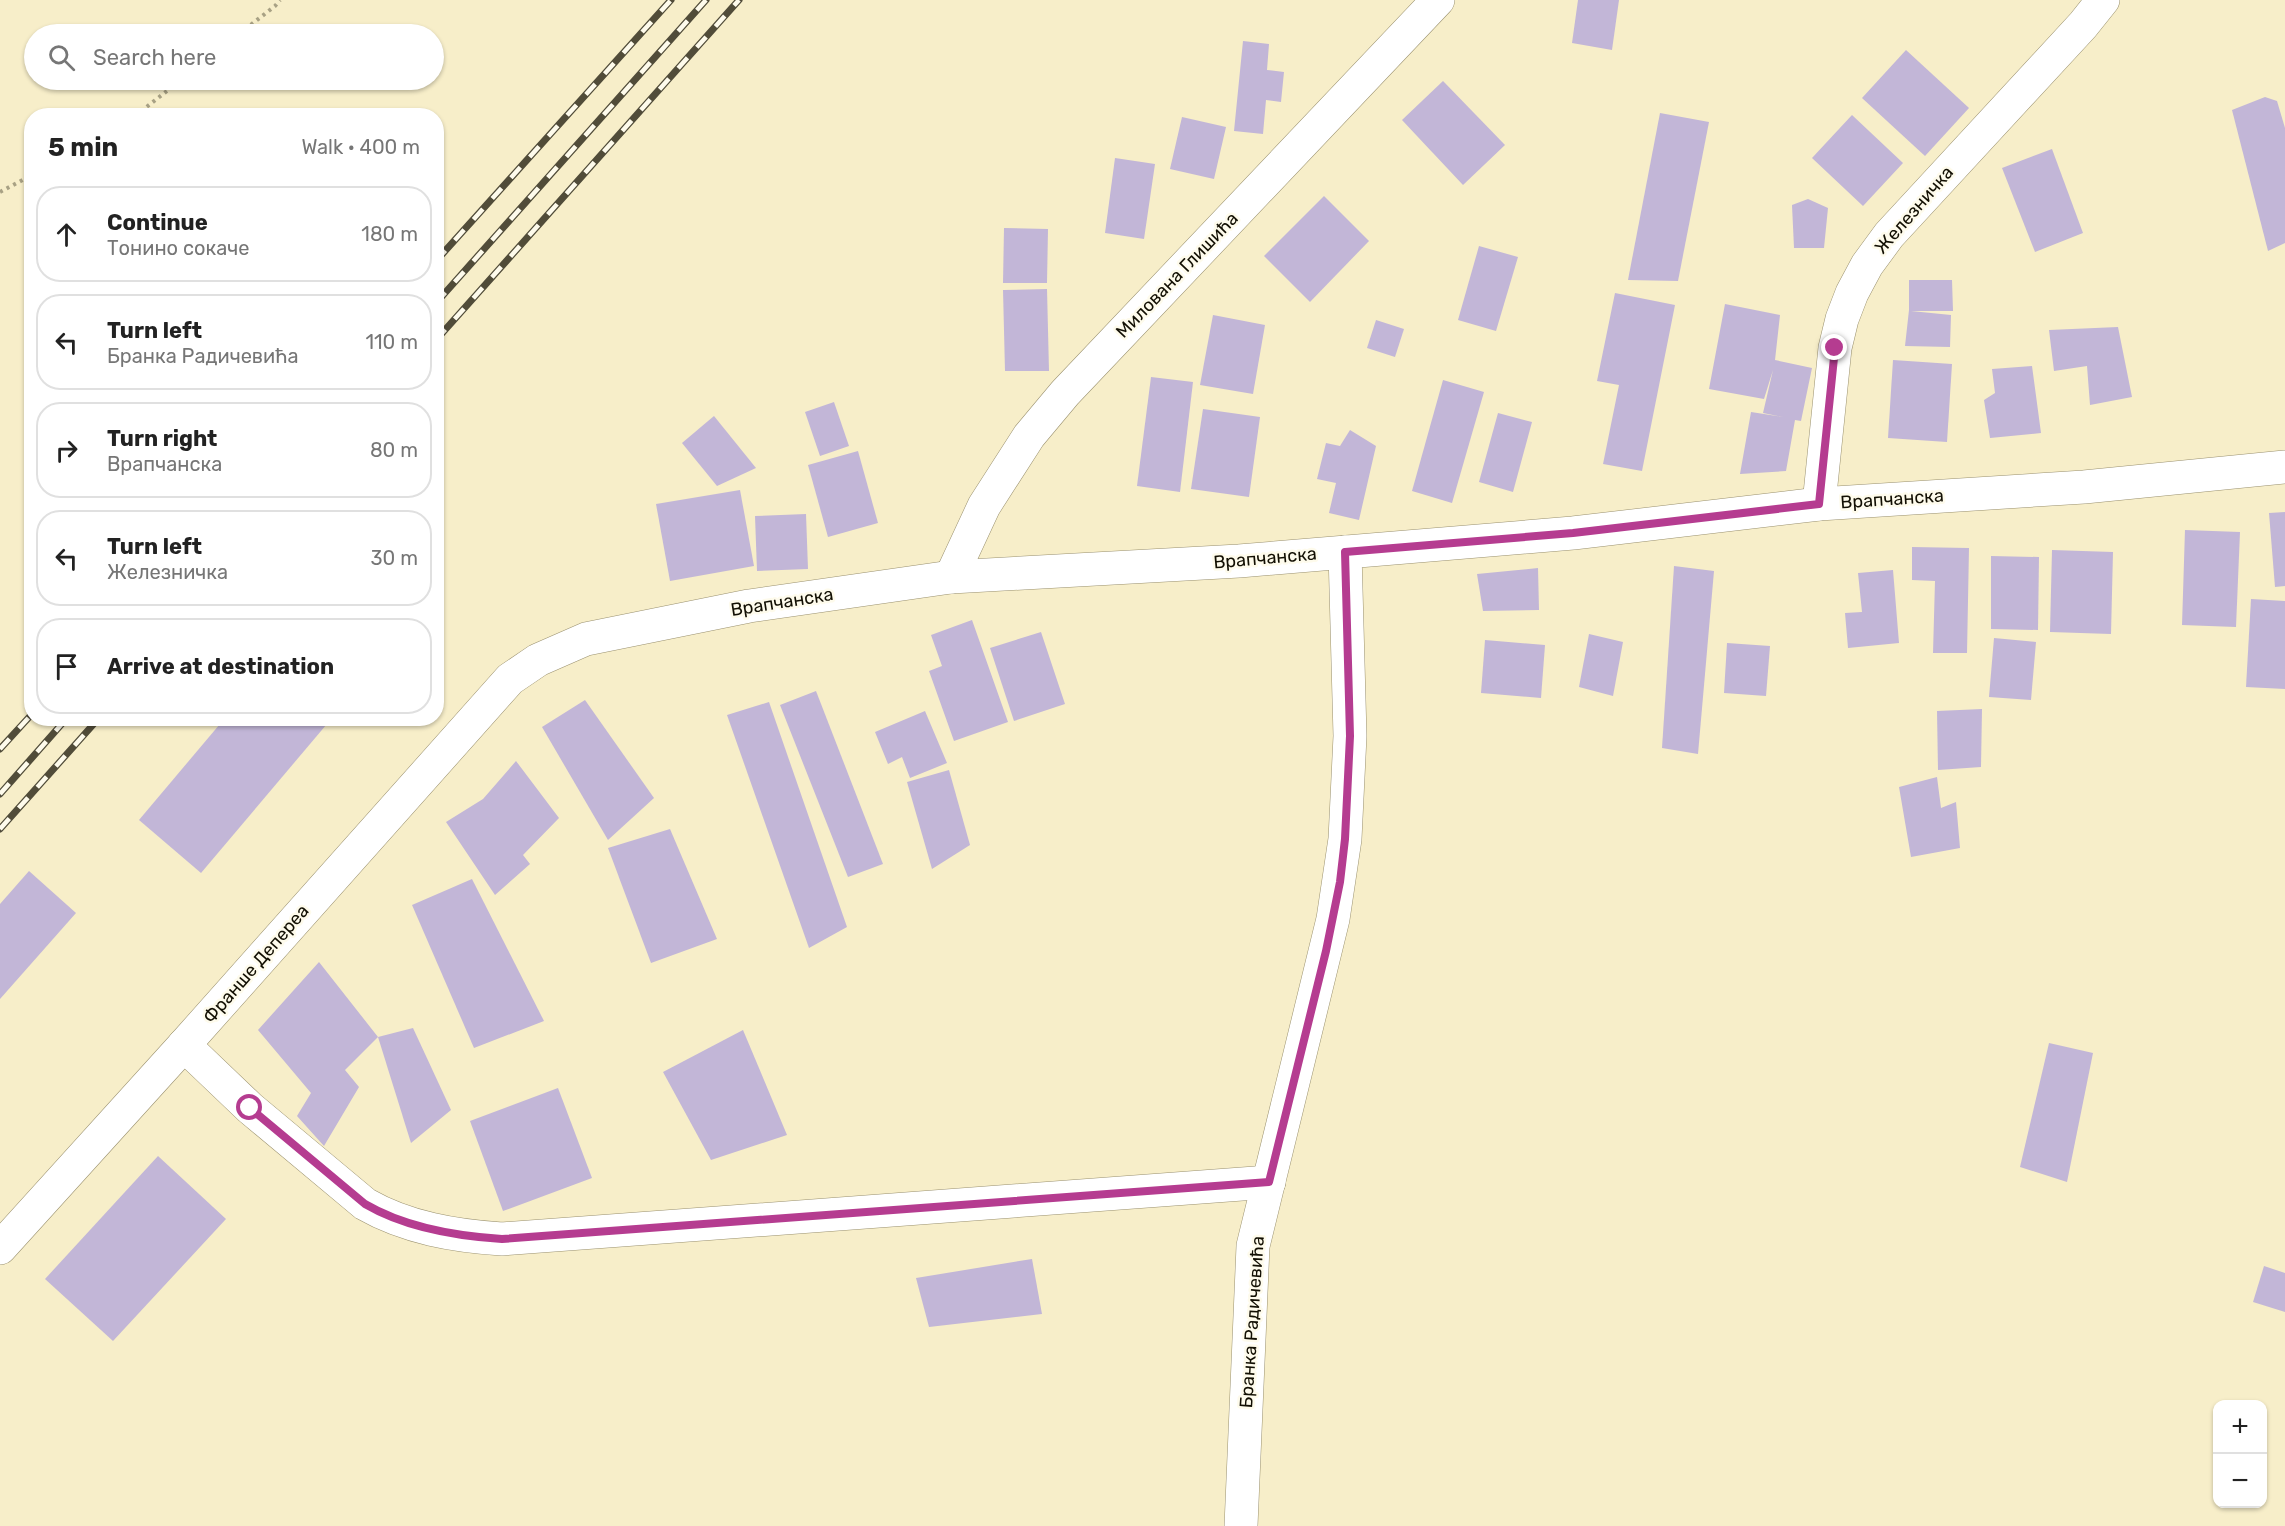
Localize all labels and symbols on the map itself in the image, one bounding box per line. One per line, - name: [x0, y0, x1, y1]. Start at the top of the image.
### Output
- street label: Железничка: [1870, 162, 1958, 258]
- street label: Милована Глишића: [1111, 208, 1243, 342]
- route end: [1821, 334, 1847, 360]
- street label: Врапчанска: [1840, 484, 1944, 514]
- street label: Врапчанска: [1212, 543, 1318, 573]
- street label: Врапчанска: [729, 583, 835, 621]
- street label: Франше Депереа: [198, 900, 314, 1028]
- route start: [236, 1094, 262, 1120]
- street label: Бранка Радичевића: [1235, 1235, 1269, 1409]

